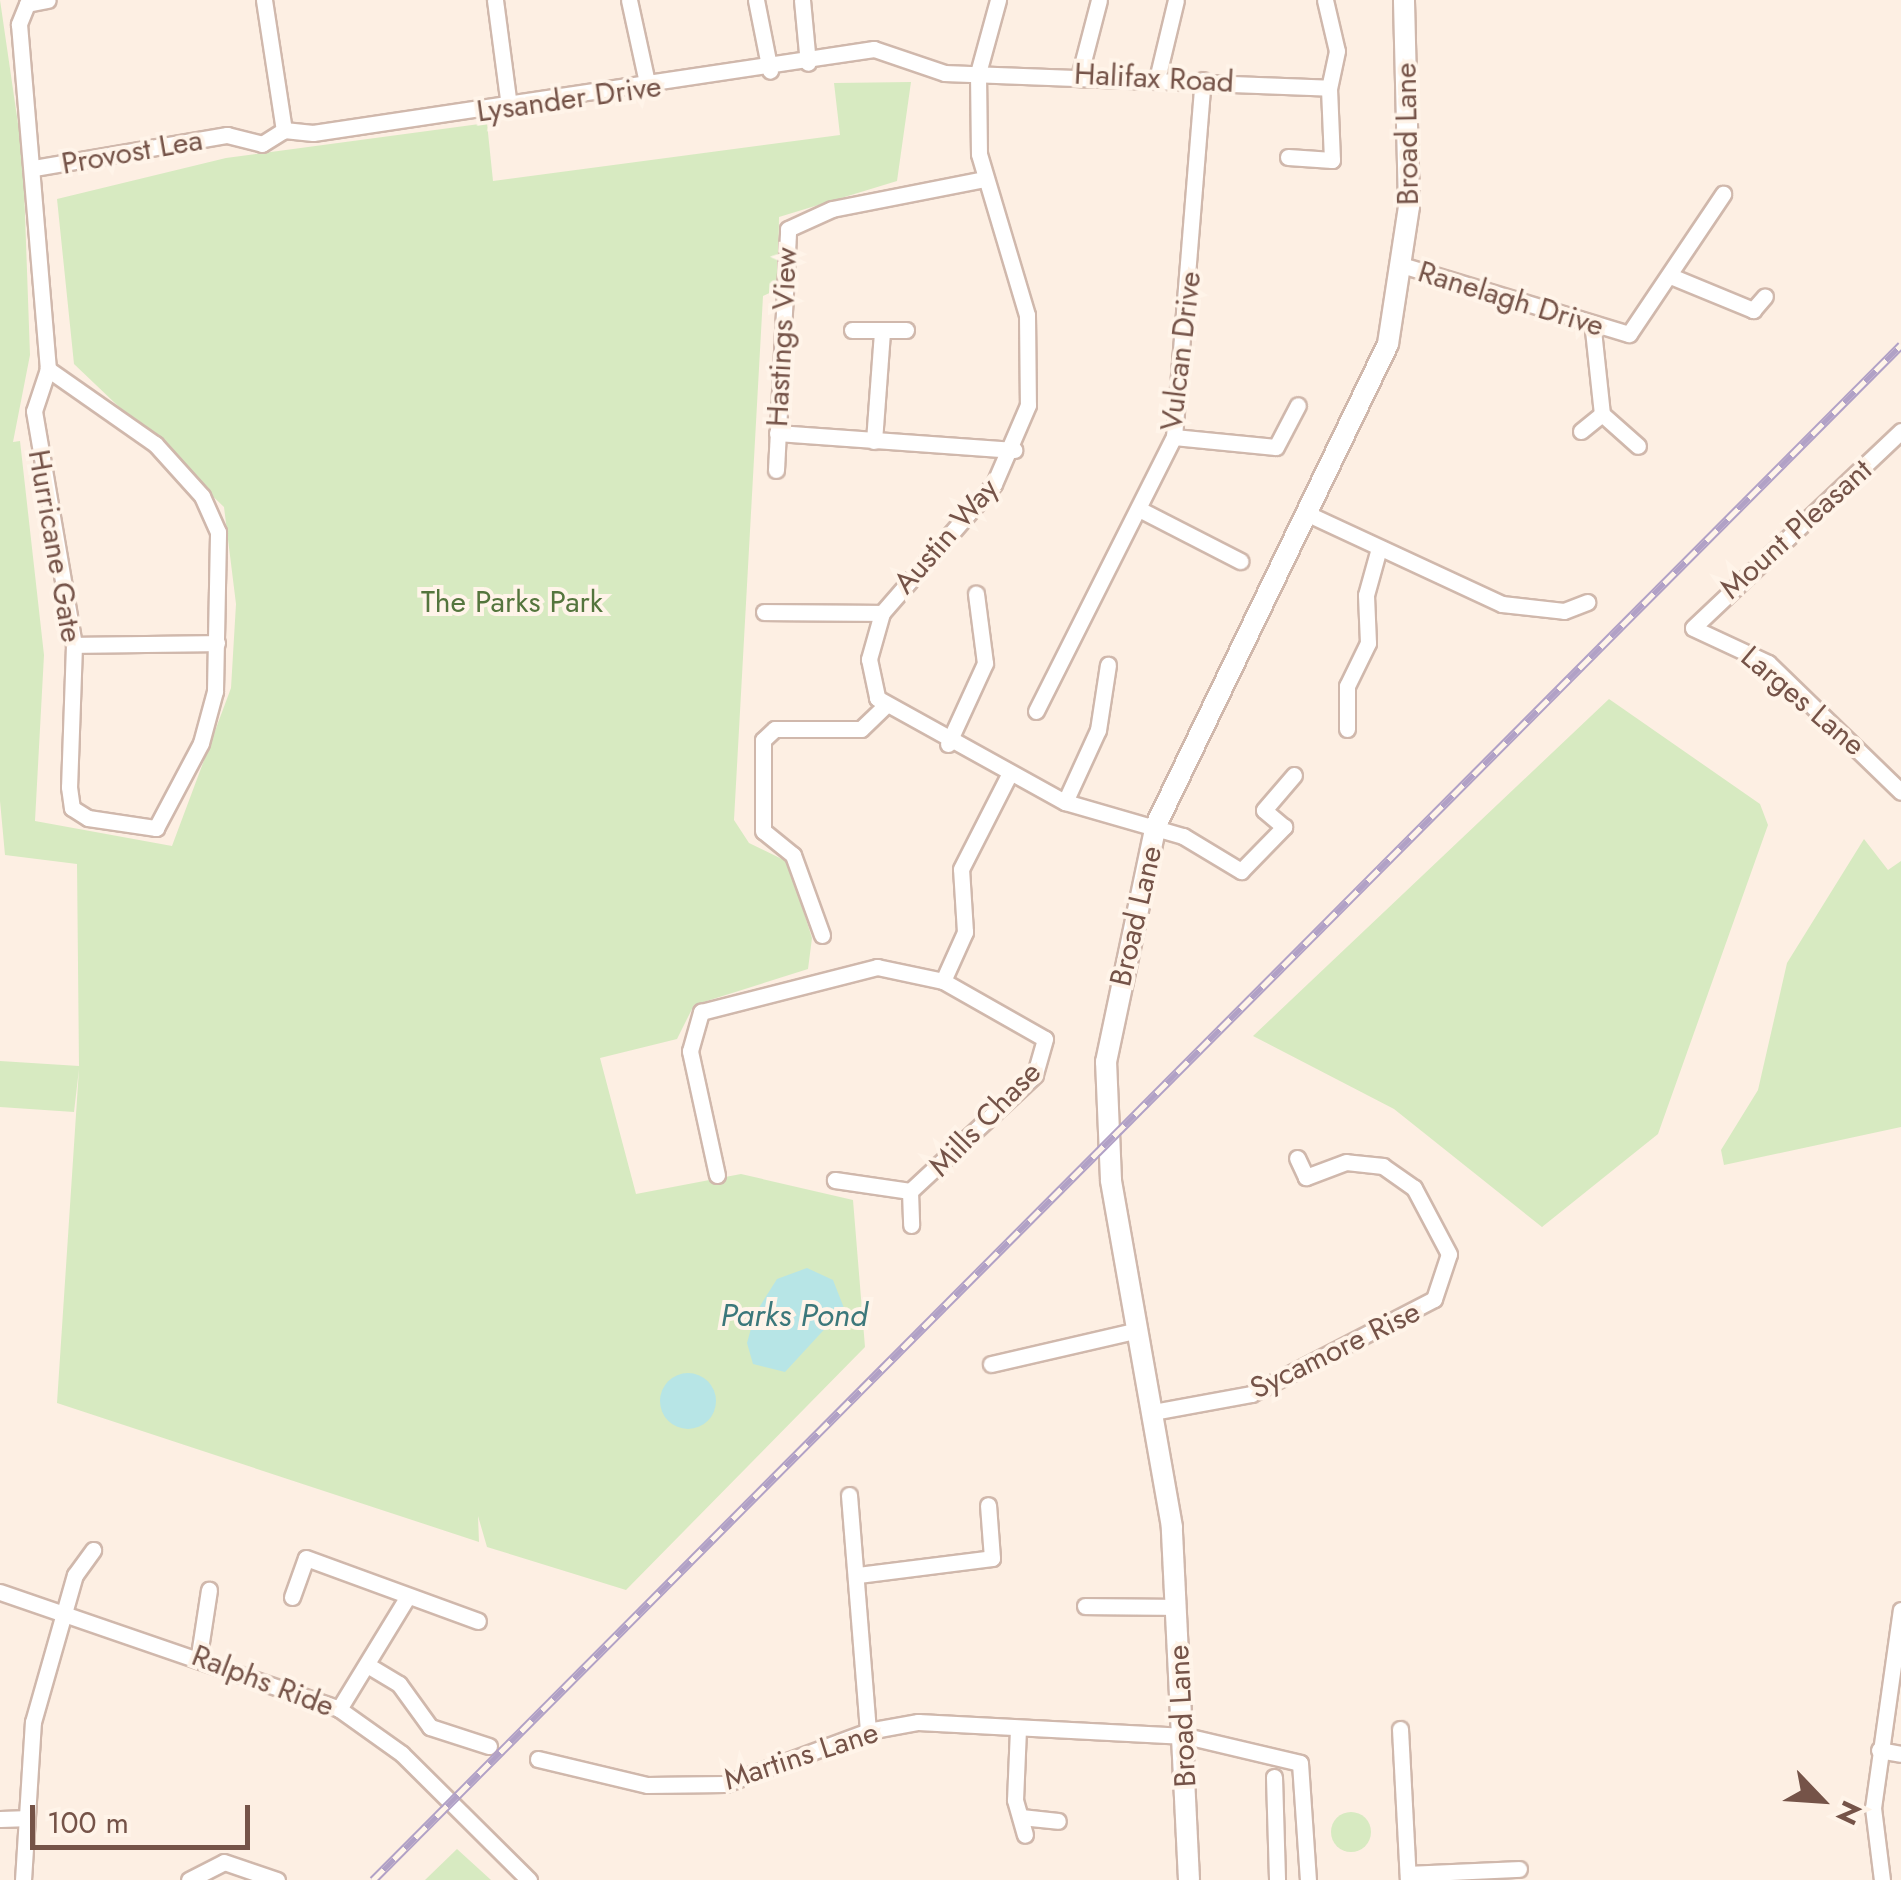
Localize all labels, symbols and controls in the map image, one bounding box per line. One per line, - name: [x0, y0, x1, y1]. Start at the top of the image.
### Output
- street label: Halifax Road: [1073, 56, 1235, 100]
- street label: Broad Lane: [1388, 62, 1426, 206]
- street label: Lysander Drive: [474, 68, 664, 130]
- street label: Provost Lea: [59, 122, 205, 182]
- street label: Hastings View: [759, 246, 805, 428]
- street label: Ranelagh Drive: [1414, 254, 1608, 344]
- street label: Vulcan Drive: [1153, 269, 1209, 433]
- street label: Hurricane Gate: [20, 447, 90, 645]
- street label: Mount Pleasant: [1713, 452, 1879, 606]
- street label: Austin Way: [886, 471, 1006, 601]
- park label: The Parks Park: [421, 584, 603, 620]
- street label: Larges Lane: [1734, 639, 1872, 763]
- street label: Broad Lane: [1102, 842, 1170, 990]
- street label: Mills Chase: [922, 1054, 1048, 1184]
- street label: Sycamore Rise: [1244, 1293, 1426, 1407]
- water label: Parks Pond: [720, 1296, 868, 1334]
- street label: Ralphs Ride: [187, 1637, 339, 1725]
- street label: Broad Lane: [1160, 1644, 1204, 1788]
- street label: Martins Lane: [719, 1714, 883, 1798]
- north arrow: [1771, 1750, 1871, 1850]
- scale bar: [35, 1785, 255, 1847]
- text: N: [1825, 1794, 1872, 1832]
- text: 100 m: [47, 1801, 129, 1844]

